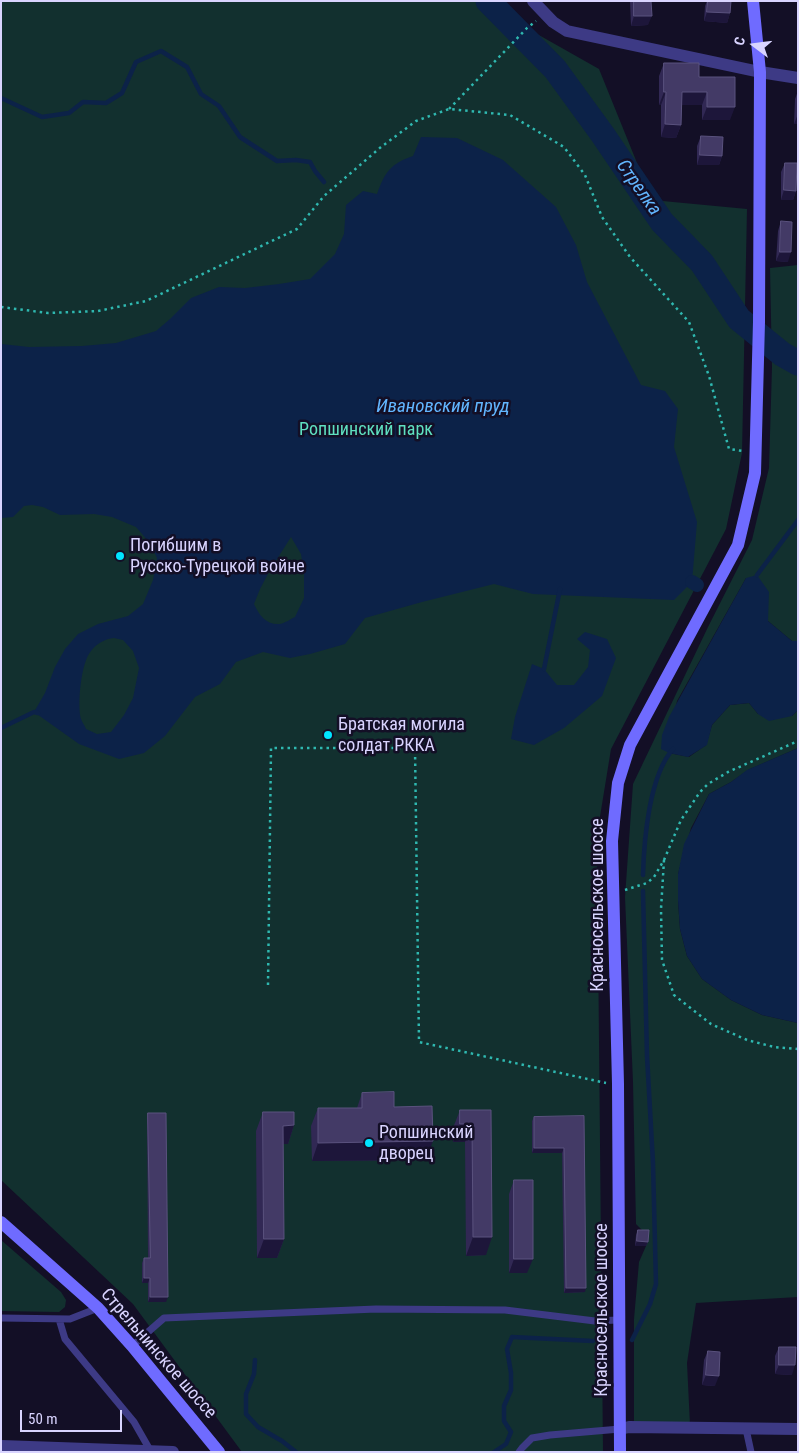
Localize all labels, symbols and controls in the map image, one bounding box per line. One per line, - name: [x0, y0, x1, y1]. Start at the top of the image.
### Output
- north arrow: [729, 20, 779, 70]
- text: С: [731, 35, 748, 47]
- water label: Стрелка: [611, 156, 665, 220]
- water label: Ивановский пруд: [376, 396, 510, 418]
- park label: Ропшинский парк: [299, 419, 433, 441]
- place label: Погибшим в Русско-Турецкой войне: [130, 535, 305, 578]
- marker: Погибшим в Русско-Турецкой войне: [114, 550, 126, 562]
- place label: Братская могила солдат РККА: [338, 714, 465, 756]
- marker: Братская могила солдат РККА: [322, 729, 334, 741]
- street label: Красносельское шоссе: [587, 818, 609, 992]
- place label: Ропшинский дворец: [379, 1122, 473, 1164]
- marker: Ропшинский дворец: [363, 1137, 375, 1149]
- street label: Красносельское шоссе: [591, 1223, 613, 1397]
- street label: Стрельнинское шоссе: [96, 1284, 220, 1424]
- scale bar: [22, 1400, 125, 1432]
- text: 50 m: [28, 1410, 58, 1428]

